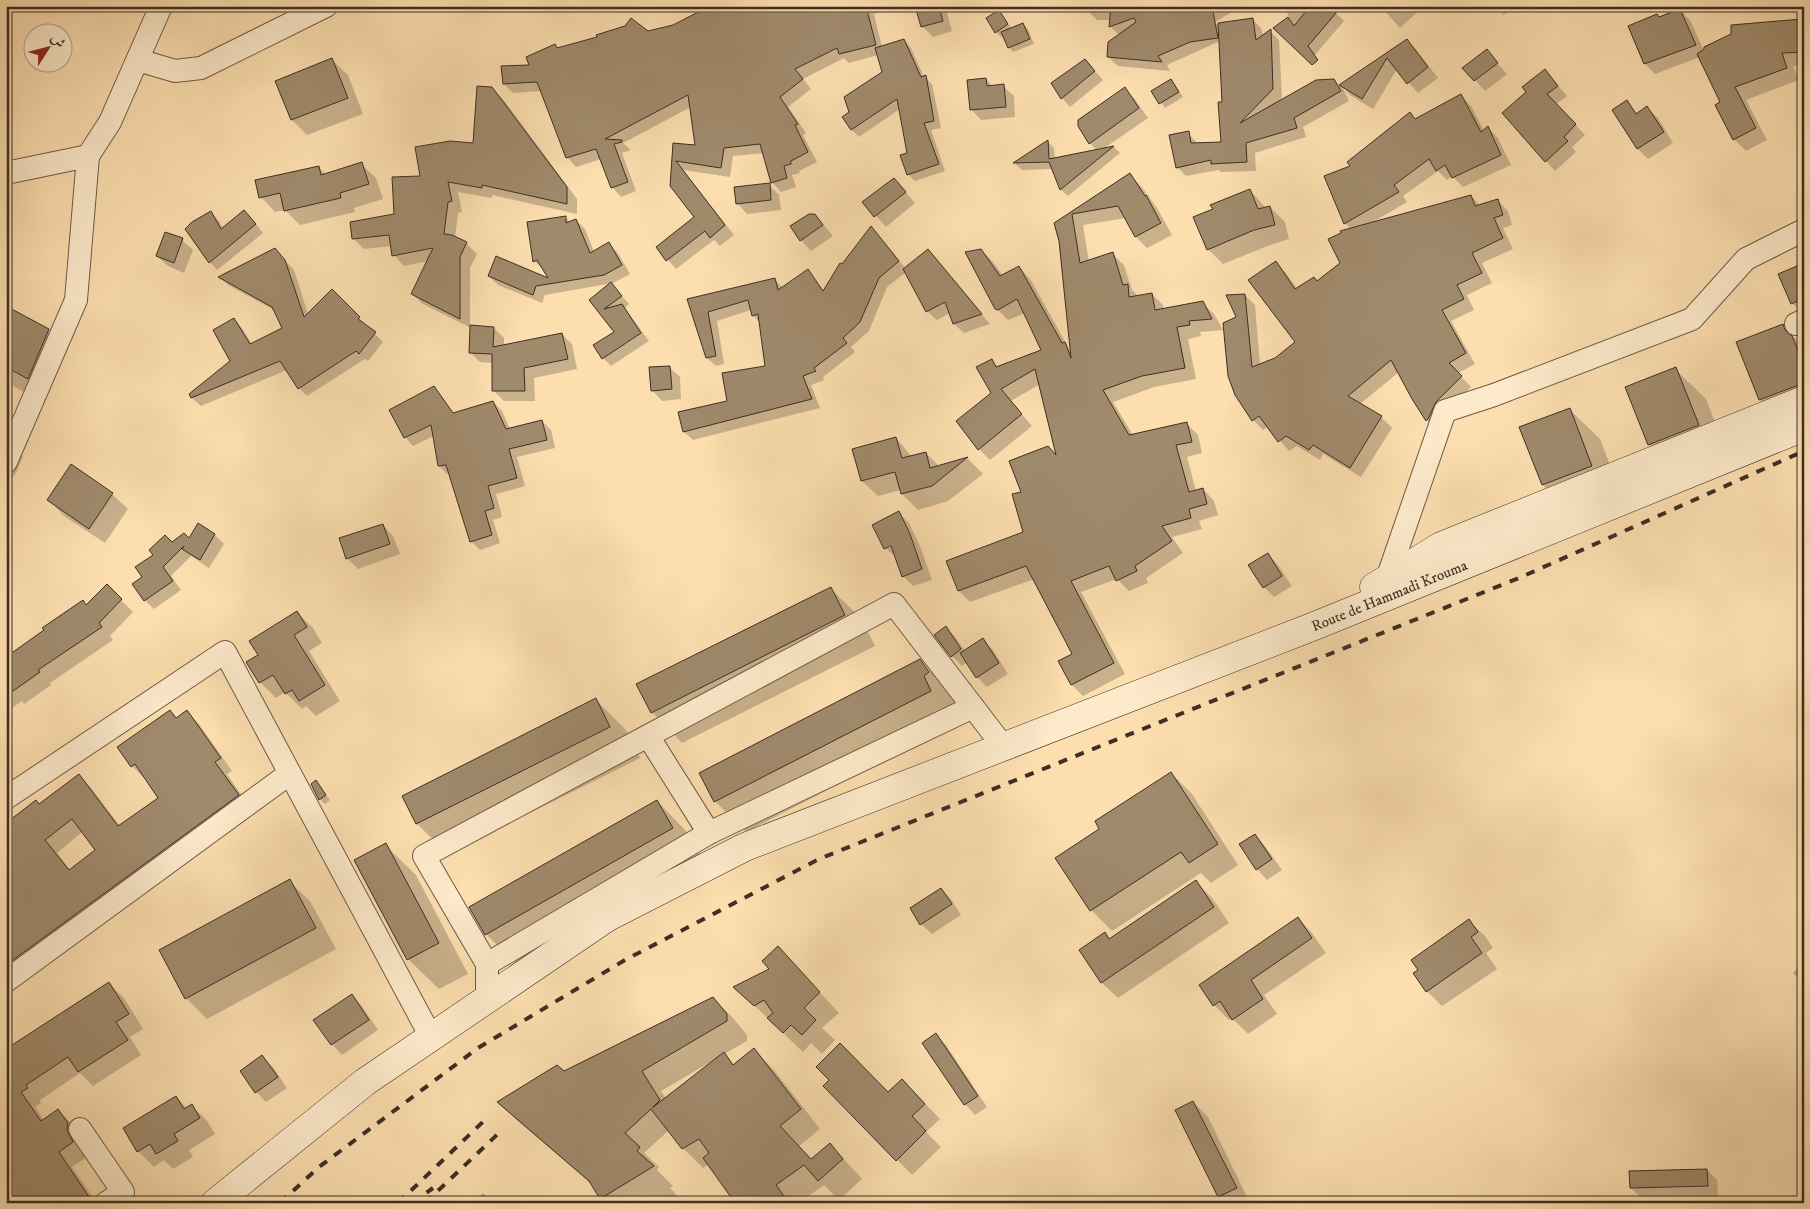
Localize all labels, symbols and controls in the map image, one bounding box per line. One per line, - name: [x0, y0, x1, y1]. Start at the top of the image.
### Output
- north arrow: [22, 22, 72, 72]
- text: ش: [46, 30, 69, 52]
- street label: Route de Hammadi Krouma: [1309, 555, 1471, 636]

